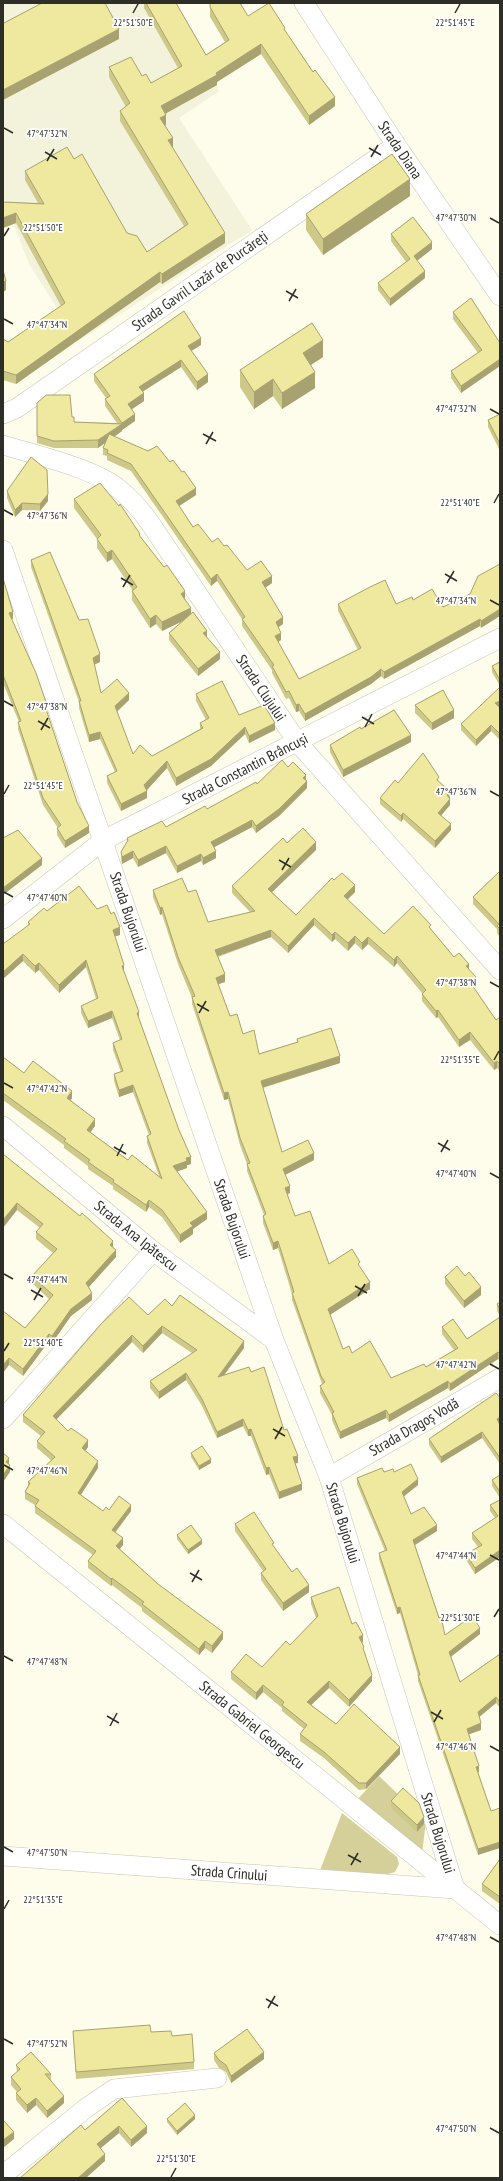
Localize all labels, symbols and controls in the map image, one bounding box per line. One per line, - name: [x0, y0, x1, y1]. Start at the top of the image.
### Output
- text: 22°51'50"E: [113, 16, 153, 29]
- text: 22°51'45"E: [435, 16, 475, 29]
- street label: Strada Diana: [374, 117, 427, 182]
- text: 47°47'32"N: [27, 127, 67, 140]
- text: 47°47'30"N: [436, 211, 476, 224]
- text: 22°51'50"E: [23, 221, 63, 234]
- street label: Strada Gavril Lazăr de Purcăreți: [128, 226, 272, 335]
- text: 47°47'34"N: [27, 318, 67, 331]
- text: 47°47'32"N: [436, 402, 476, 415]
- text: 22°51'40"E: [440, 496, 480, 509]
- text: 47°47'36"N: [27, 509, 67, 522]
- text: 47°47'34"N: [436, 594, 476, 607]
- street label: Strada Clujului: [232, 651, 291, 725]
- text: 47°47'38"N: [27, 700, 67, 713]
- street label: Strada Constantin Brâncuși: [179, 729, 311, 809]
- text: 22°51'45"E: [23, 779, 63, 792]
- text: 47°47'36"N: [436, 785, 476, 798]
- street label: Strada Bujorului: [106, 869, 151, 954]
- text: 47°47'40"N: [27, 891, 67, 904]
- text: 47°47'38"N: [436, 976, 476, 989]
- text: 22°51'35"E: [440, 1053, 480, 1066]
- text: 47°47'42"N: [27, 1082, 67, 1095]
- text: 47°47'40"N: [436, 1167, 476, 1180]
- street label: Strada Bujorului: [210, 1176, 255, 1261]
- street label: Strada Ana Ipătescu: [91, 1196, 182, 1275]
- text: 47°47'44"N: [27, 1273, 67, 1286]
- text: 22°51'40"E: [23, 1336, 63, 1349]
- text: 47°47'42"N: [436, 1358, 476, 1371]
- street label: Strada Dragoș Vodă: [366, 1393, 462, 1460]
- text: 47°47'46"N: [27, 1464, 67, 1477]
- street label: Strada Bujorului: [322, 1480, 365, 1566]
- text: 47°47'44"N: [436, 1549, 476, 1562]
- text: 22°51'30"E: [440, 1611, 480, 1624]
- text: 47°47'48"N: [27, 1655, 67, 1668]
- street label: Strada Gabriel Georgescu: [196, 1676, 309, 1773]
- text: 47°47'46"N: [436, 1740, 476, 1753]
- street label: Strada Bujorului: [417, 1790, 460, 1876]
- text: 47°47'50"N: [27, 1846, 67, 1859]
- street label: Strada Crinului: [190, 1860, 268, 1885]
- text: 22°51'35"E: [23, 1893, 63, 1906]
- text: 47°47'48"N: [436, 1931, 476, 1944]
- text: 47°47'52"N: [27, 2037, 67, 2050]
- text: 47°47'50"N: [436, 2122, 476, 2135]
- text: 22°51'30"E: [156, 2152, 196, 2165]

